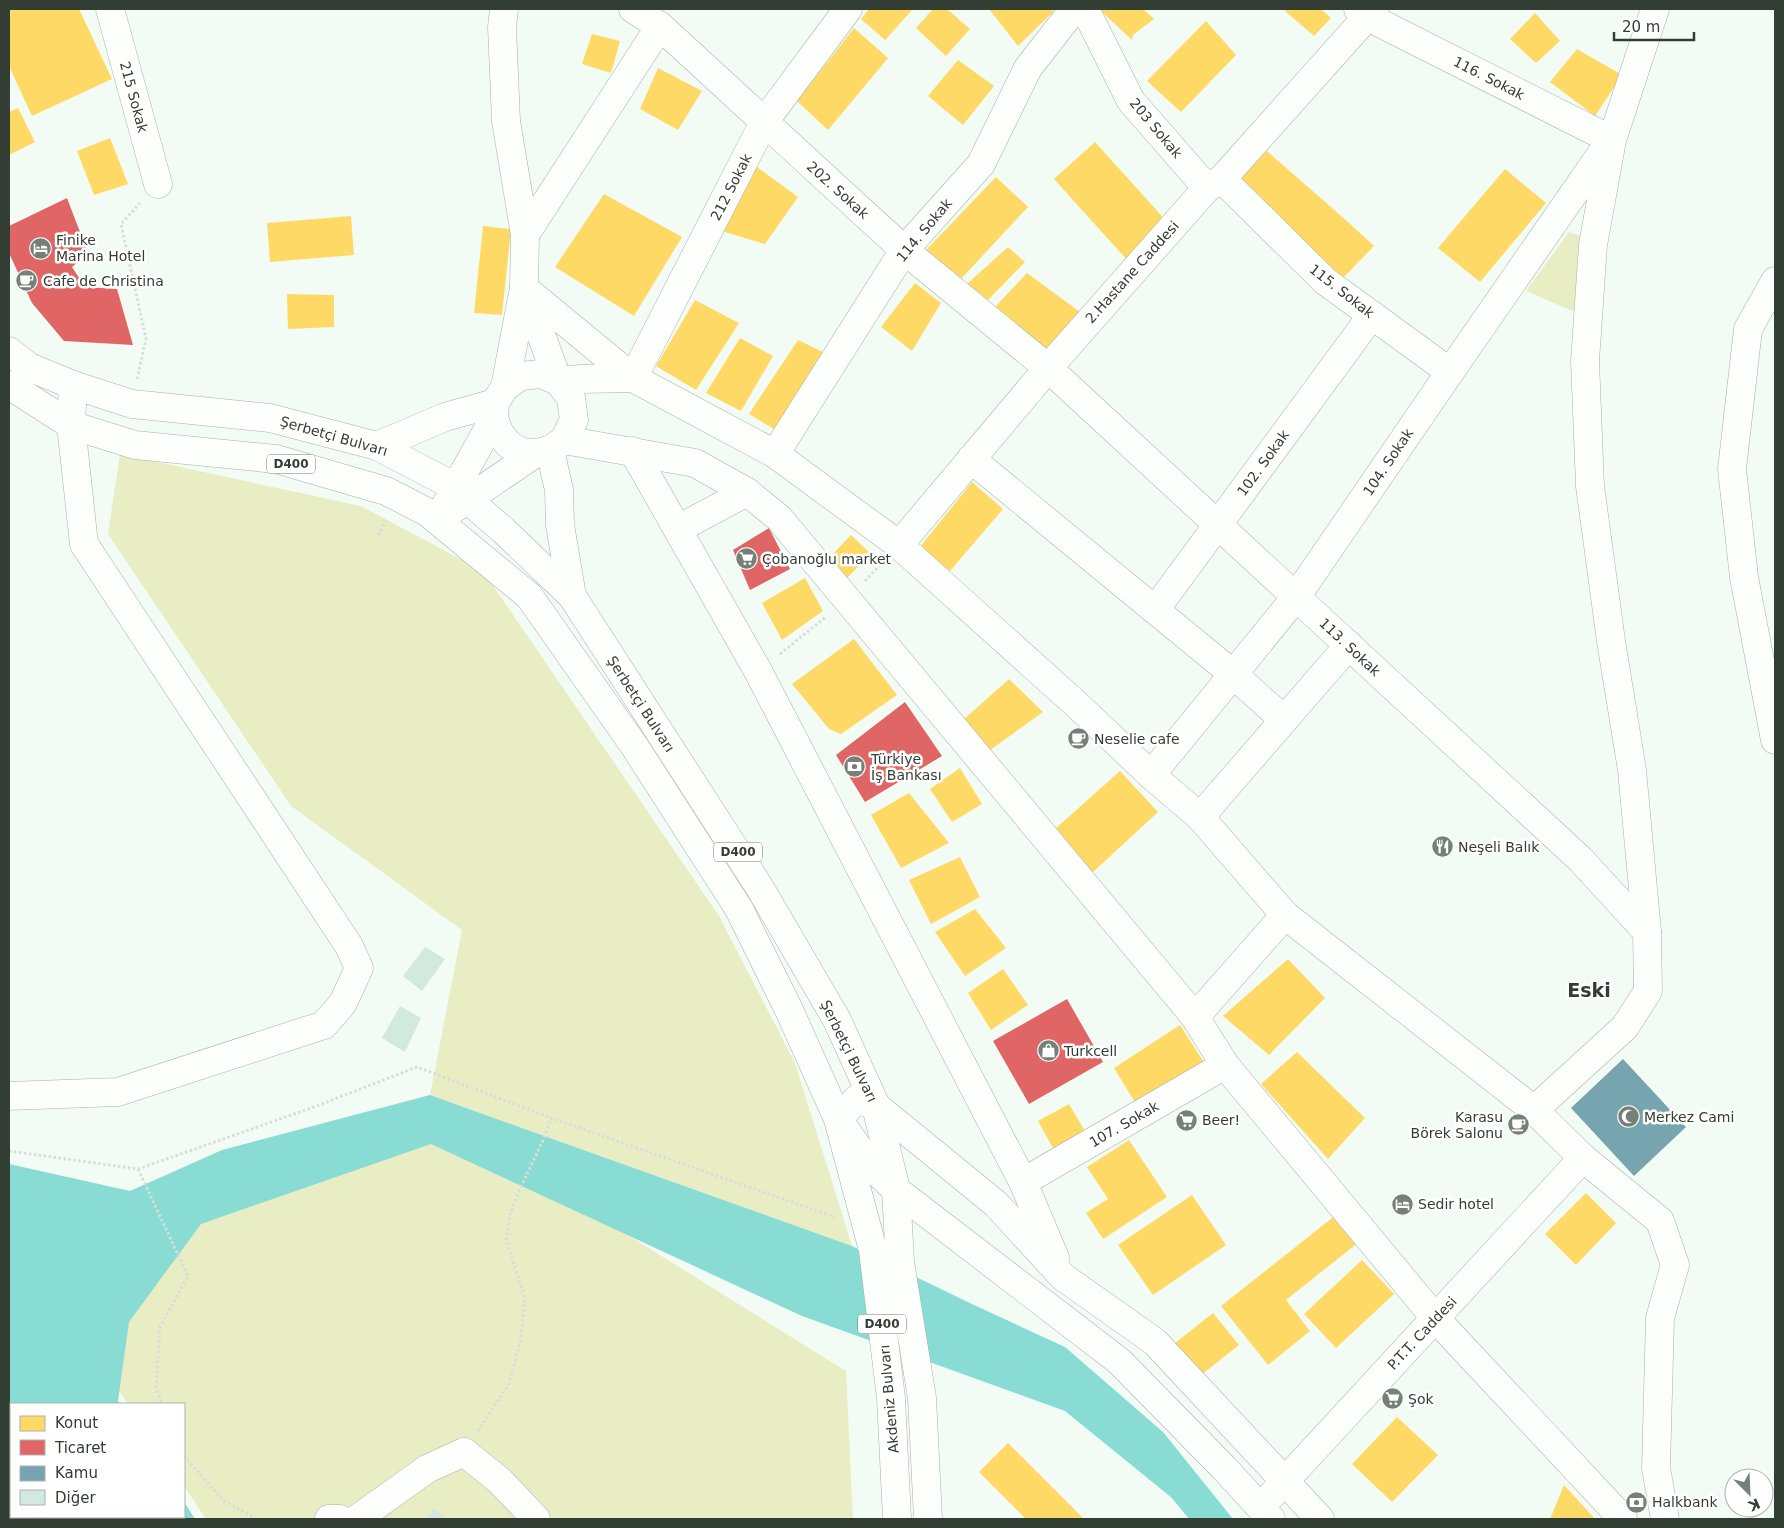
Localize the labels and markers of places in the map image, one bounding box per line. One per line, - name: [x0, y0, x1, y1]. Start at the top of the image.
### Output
- place label: Finike Marina Hotel: [56, 232, 145, 264]
- hotel icon: Finike Marina Hotel: [28, 236, 52, 260]
- cafe icon: Cafe de Christina: [15, 269, 39, 293]
- place label: Cafe de Christina: [43, 273, 164, 289]
- supermarket icon: Çobanoğlu market: [734, 547, 758, 571]
- place label: Çobanoğlu market: [762, 551, 892, 567]
- cafe icon: Neselie cafe: [1066, 727, 1090, 751]
- place label: Neselie cafe: [1094, 731, 1180, 747]
- place label: Türkiye İş Bankası: [870, 751, 942, 783]
- bank icon: Türkiye İş Bankası: [843, 755, 867, 779]
- restaurant icon: Neşeli Balık: [1430, 835, 1454, 859]
- place label: Neşeli Balık: [1458, 839, 1540, 855]
- shop icon: Turkcell: [1036, 1039, 1060, 1063]
- place label: Turkcell: [1063, 1043, 1117, 1059]
- mosque icon: Merkez Cami: [1616, 1105, 1640, 1129]
- supermarket icon: Beer!: [1174, 1108, 1198, 1132]
- place label: Karasu Börek Salonu: [1411, 1109, 1503, 1141]
- place label: Merkez Cami: [1644, 1109, 1734, 1125]
- place label: Beer!: [1202, 1112, 1240, 1128]
- cafe icon: Karasu Börek Salonu: [1507, 1113, 1531, 1137]
- hotel icon: Sedir hotel: [1390, 1192, 1414, 1216]
- place label: Sedir hotel: [1418, 1196, 1494, 1212]
- supermarket icon: Şok: [1380, 1387, 1404, 1411]
- place label: Şok: [1408, 1391, 1434, 1407]
- bank icon: Halkbank: [1624, 1490, 1648, 1514]
- place label: Halkbank: [1652, 1494, 1718, 1510]

